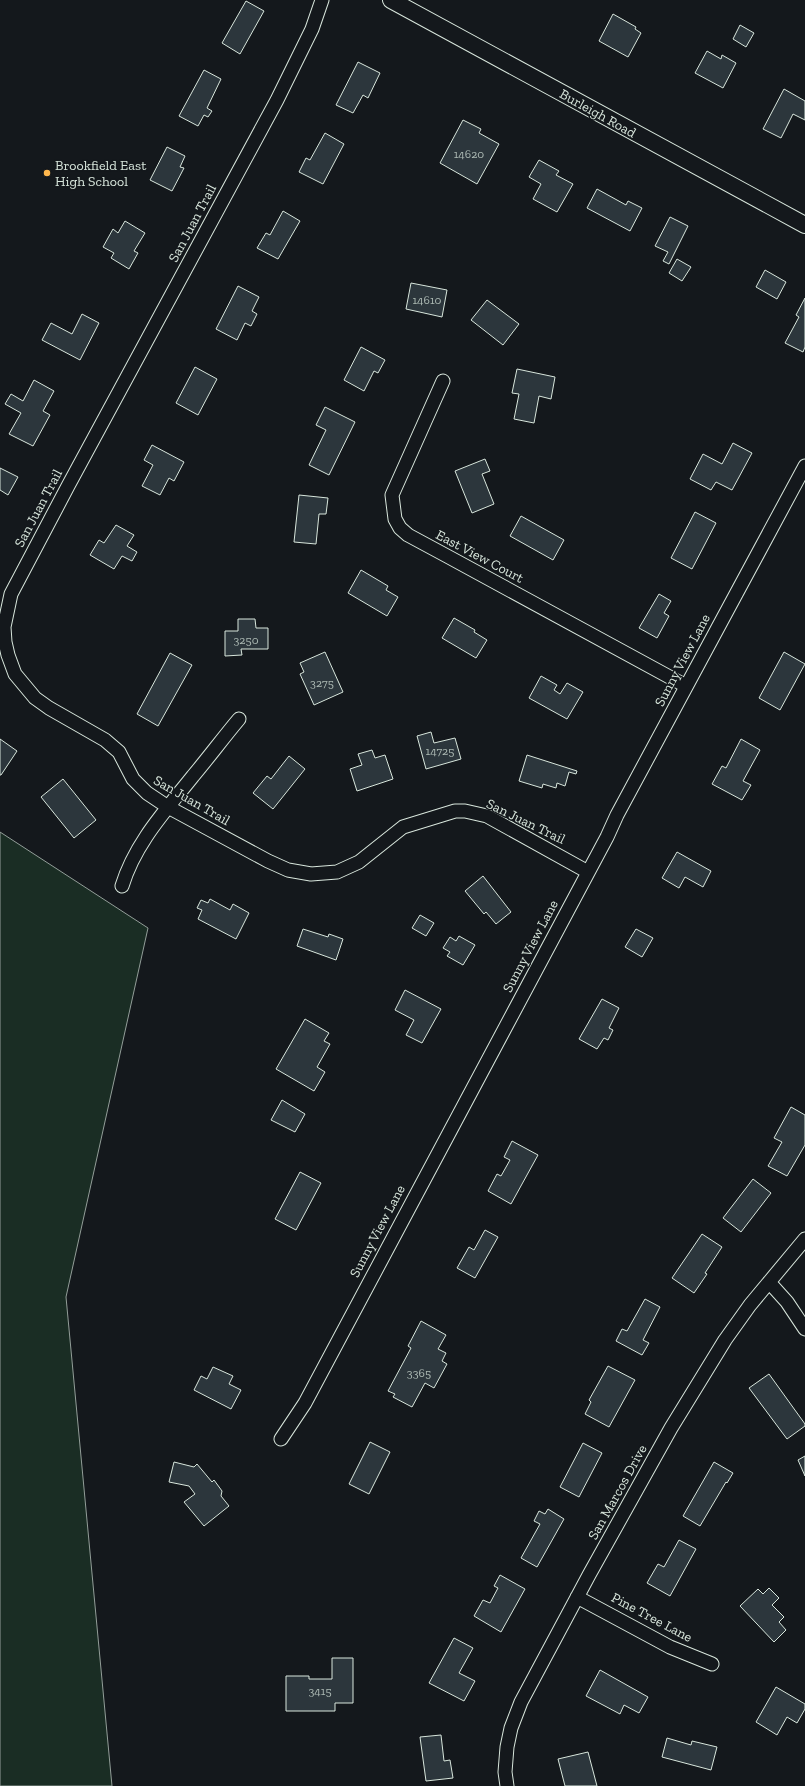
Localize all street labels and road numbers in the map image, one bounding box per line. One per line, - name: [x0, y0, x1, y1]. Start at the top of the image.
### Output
- street label: Burleigh Road: [556, 85, 639, 142]
- street label: San Juan Trail: [165, 181, 220, 265]
- street label: San Juan Trail: [11, 466, 66, 550]
- street label: East View Court: [433, 526, 527, 587]
- street label: Sunny View Lane: [651, 611, 714, 709]
- street label: San Juan Trail: [150, 772, 233, 829]
- street label: San Juan Trail: [484, 795, 568, 848]
- street label: Sunny View Lane: [499, 897, 562, 995]
- street label: Sunny View Lane: [346, 1182, 409, 1280]
- street label: San Marcos Drive: [584, 1441, 651, 1543]
- street label: Pine Tree Lane: [608, 1589, 695, 1646]

